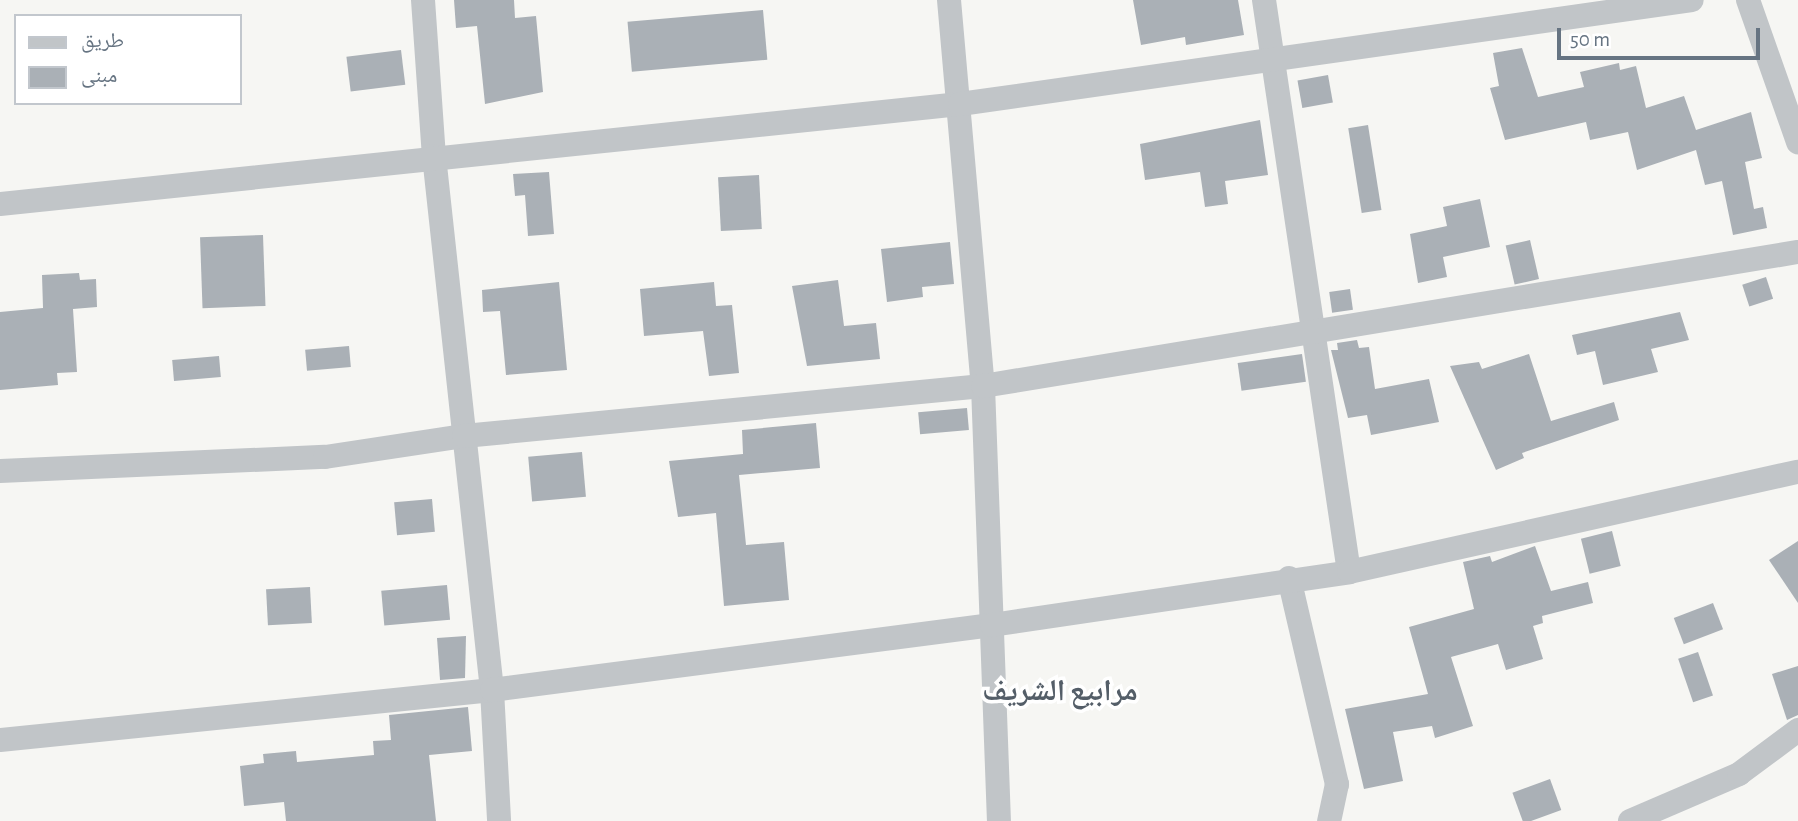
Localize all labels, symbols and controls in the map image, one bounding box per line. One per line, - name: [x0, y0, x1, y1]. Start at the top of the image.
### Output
- legend: [14, 14, 242, 105]
- scale bar: [1560, 14, 1763, 58]
- text: 50 m: [1570, 29, 1610, 50]
- text: طريق: [81, 30, 124, 51]
- text: مبنى: [81, 65, 117, 86]
- district label: مرابيع الشريف: [982, 673, 1138, 709]

